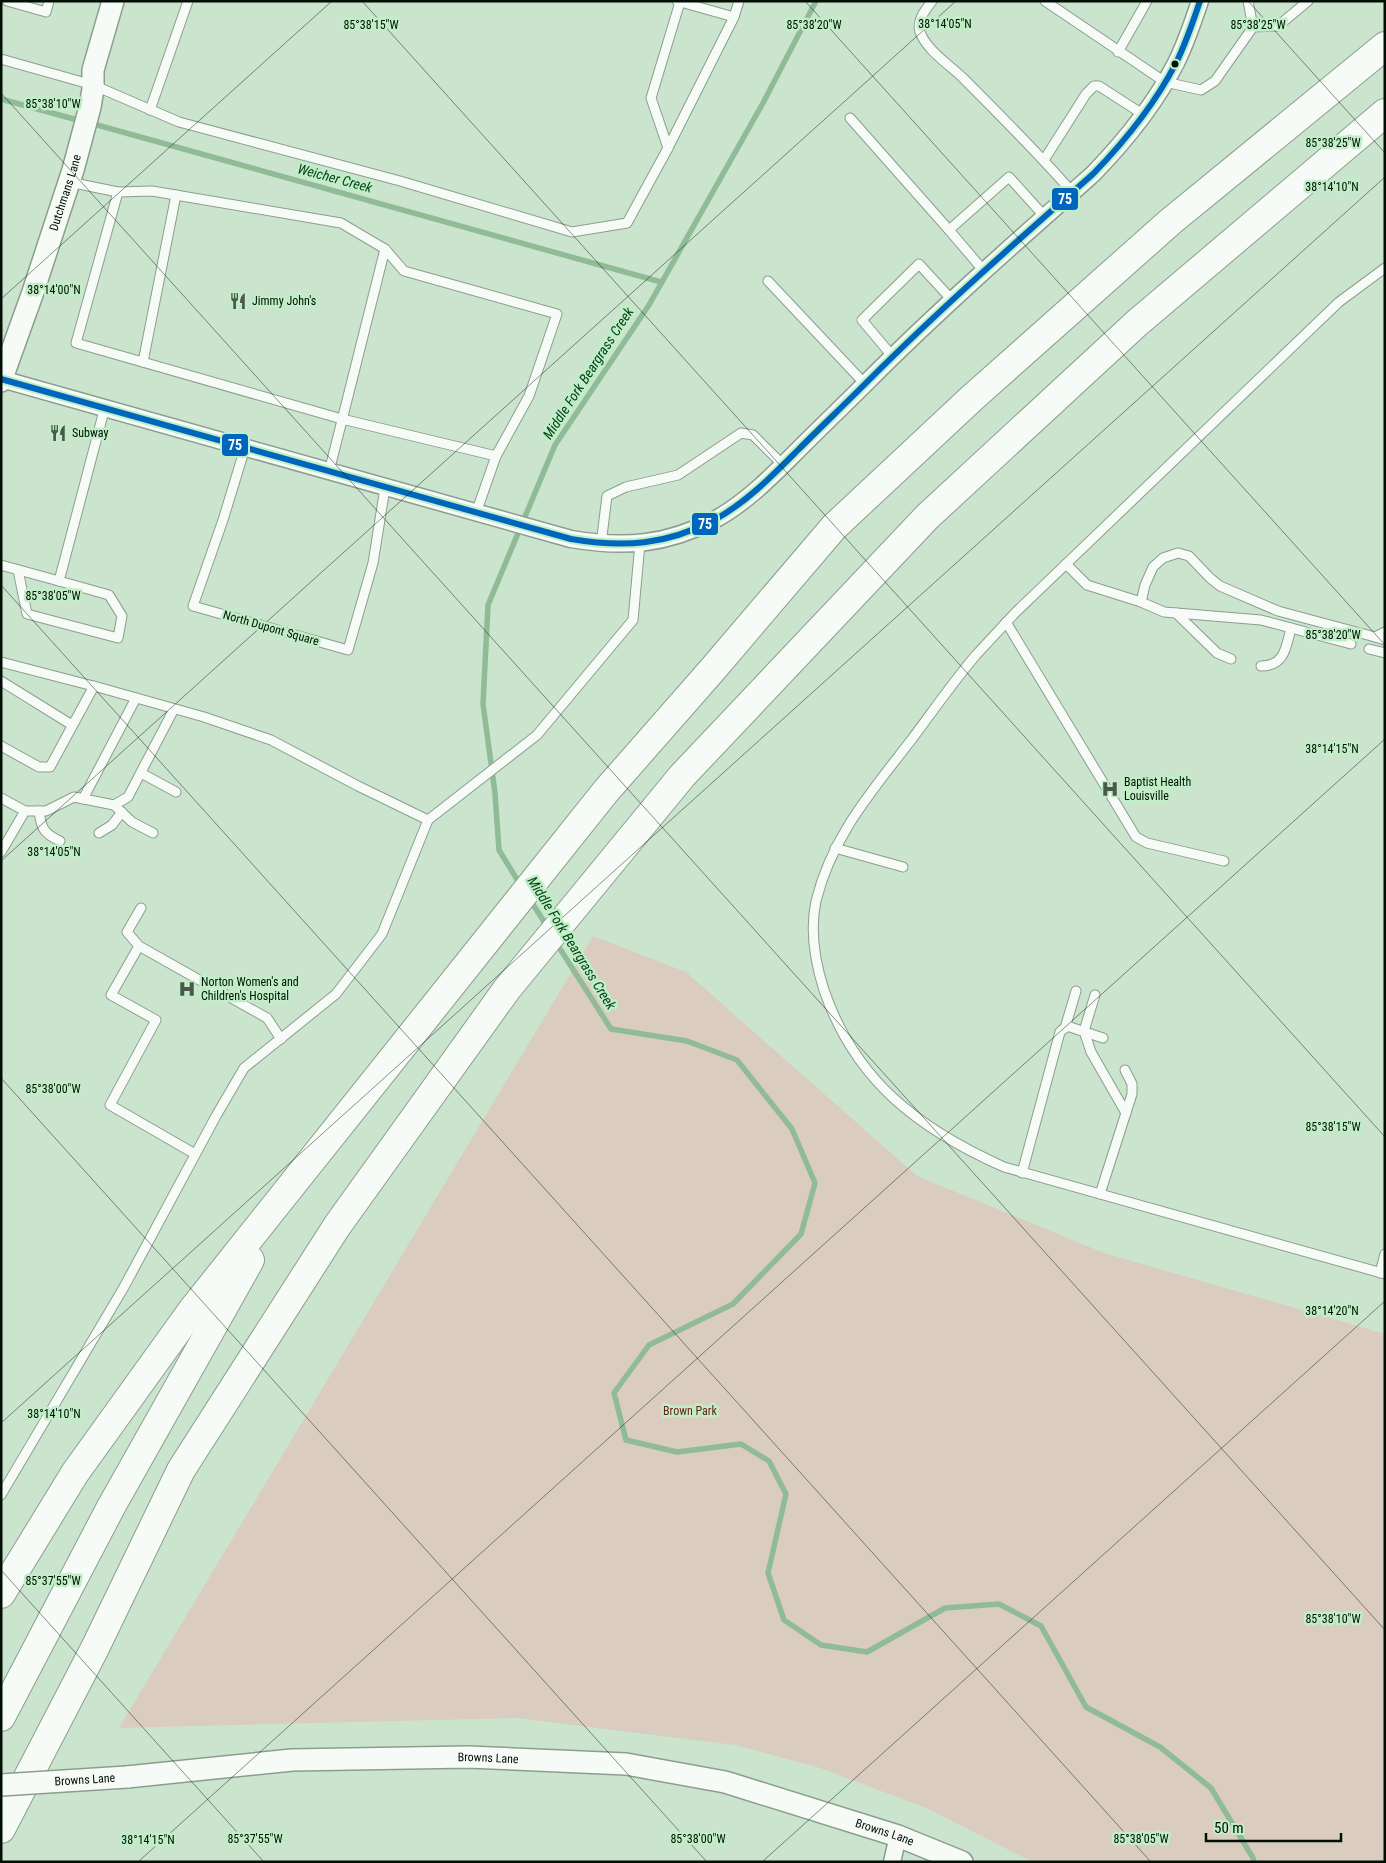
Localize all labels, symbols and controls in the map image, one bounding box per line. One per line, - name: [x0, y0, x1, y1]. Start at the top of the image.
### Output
- text: 38°14'05"N: [918, 17, 972, 31]
- text: 85°38'15"W: [343, 18, 399, 32]
- text: 85°38'20"W: [786, 18, 842, 32]
- text: 85°38'25"W: [1230, 18, 1286, 32]
- unlabelled marker: [1170, 59, 1180, 69]
- text: 85°38'10"W: [25, 97, 81, 111]
- text: 85°38'25"W: [1305, 136, 1361, 150]
- street label: Dutchmans Lane: [47, 153, 84, 233]
- water label: Weicher Creek: [296, 160, 375, 196]
- text: 38°14'10"N: [1305, 180, 1359, 194]
- line badge: 75: [1051, 187, 1079, 211]
- text: 75: [1058, 191, 1072, 207]
- text: 38°14'00"N: [27, 283, 81, 297]
- restaurant icon: Jimmy John's: [228, 291, 248, 311]
- place label: Jimmy John's: [252, 294, 316, 308]
- water label: Middle Fork Beargrass Creek: [539, 303, 637, 442]
- restaurant icon: Subway: [48, 423, 68, 443]
- place label: Subway: [72, 426, 108, 440]
- line badge: 75: [221, 433, 249, 457]
- text: 75: [228, 437, 242, 453]
- line badge: 75: [691, 512, 719, 536]
- text: 75: [698, 516, 712, 532]
- text: 85°38'05"W: [25, 589, 81, 603]
- street label: North Dupont Square: [221, 608, 321, 648]
- text: 85°38'20"W: [1305, 628, 1361, 642]
- text: 38°14'15"N: [1305, 742, 1359, 756]
- place label: Baptist Health Louisville: [1124, 775, 1191, 803]
- hospital icon: Baptist Health Louisville: [1100, 779, 1120, 799]
- text: 38°14'05"N: [27, 845, 81, 859]
- water label: Middle Fork Beargrass Creek: [525, 874, 620, 1013]
- place label: Norton Women's and Children's Hospital: [201, 975, 299, 1003]
- hospital icon: Norton Women's and Children's Hospital: [177, 979, 197, 999]
- text: 85°38'00"W: [25, 1082, 81, 1096]
- text: 85°38'15"W: [1305, 1120, 1361, 1134]
- text: 38°14'20"N: [1305, 1304, 1359, 1318]
- park label: Brown Park: [663, 1404, 718, 1418]
- text: 38°14'10"N: [27, 1407, 81, 1421]
- text: 85°37'55"W: [25, 1574, 81, 1588]
- text: 85°38'10"W: [1305, 1612, 1361, 1626]
- street label: Browns Lane: [458, 1750, 519, 1766]
- street label: Browns Lane: [54, 1771, 116, 1789]
- scale bar: [1206, 1810, 1341, 1842]
- street label: Browns Lane: [854, 1816, 916, 1849]
- text: 50 m: [1214, 1819, 1244, 1837]
- text: 85°37'55"W: [227, 1832, 283, 1846]
- text: 85°38'00"W: [670, 1832, 726, 1846]
- text: 85°38'05"W: [1113, 1832, 1169, 1846]
- text: 38°14'15"N: [121, 1833, 175, 1847]

